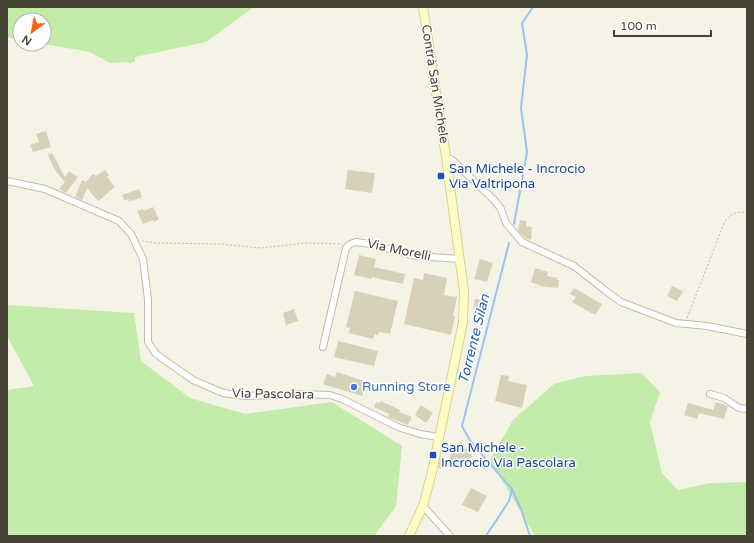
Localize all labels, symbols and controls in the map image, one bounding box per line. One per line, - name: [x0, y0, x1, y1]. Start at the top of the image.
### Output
- north arrow: [12, 12, 52, 52]
- scale bar: [614, 12, 711, 38]
- text: 100 m: [620, 19, 657, 33]
- street label: Contrà San Michele: [418, 23, 452, 145]
- text: N: [20, 32, 34, 48]
- place label: San Michele - Incrocio Via Valtripona: [449, 161, 585, 192]
- marker: San Michele - Incrocio Via Valtripona: [436, 171, 446, 181]
- street label: Via Morelli: [366, 235, 432, 265]
- water label: Torrente Silan: [455, 292, 493, 386]
- place label: Running Store: [362, 379, 450, 395]
- marker: Running Store: [349, 382, 359, 392]
- street label: Via Pascolara: [232, 385, 314, 403]
- place label: San Michele - Incrocio Via Pascolara: [441, 440, 576, 471]
- marker: San Michele - Incrocio Via Pascolara: [428, 450, 438, 460]

